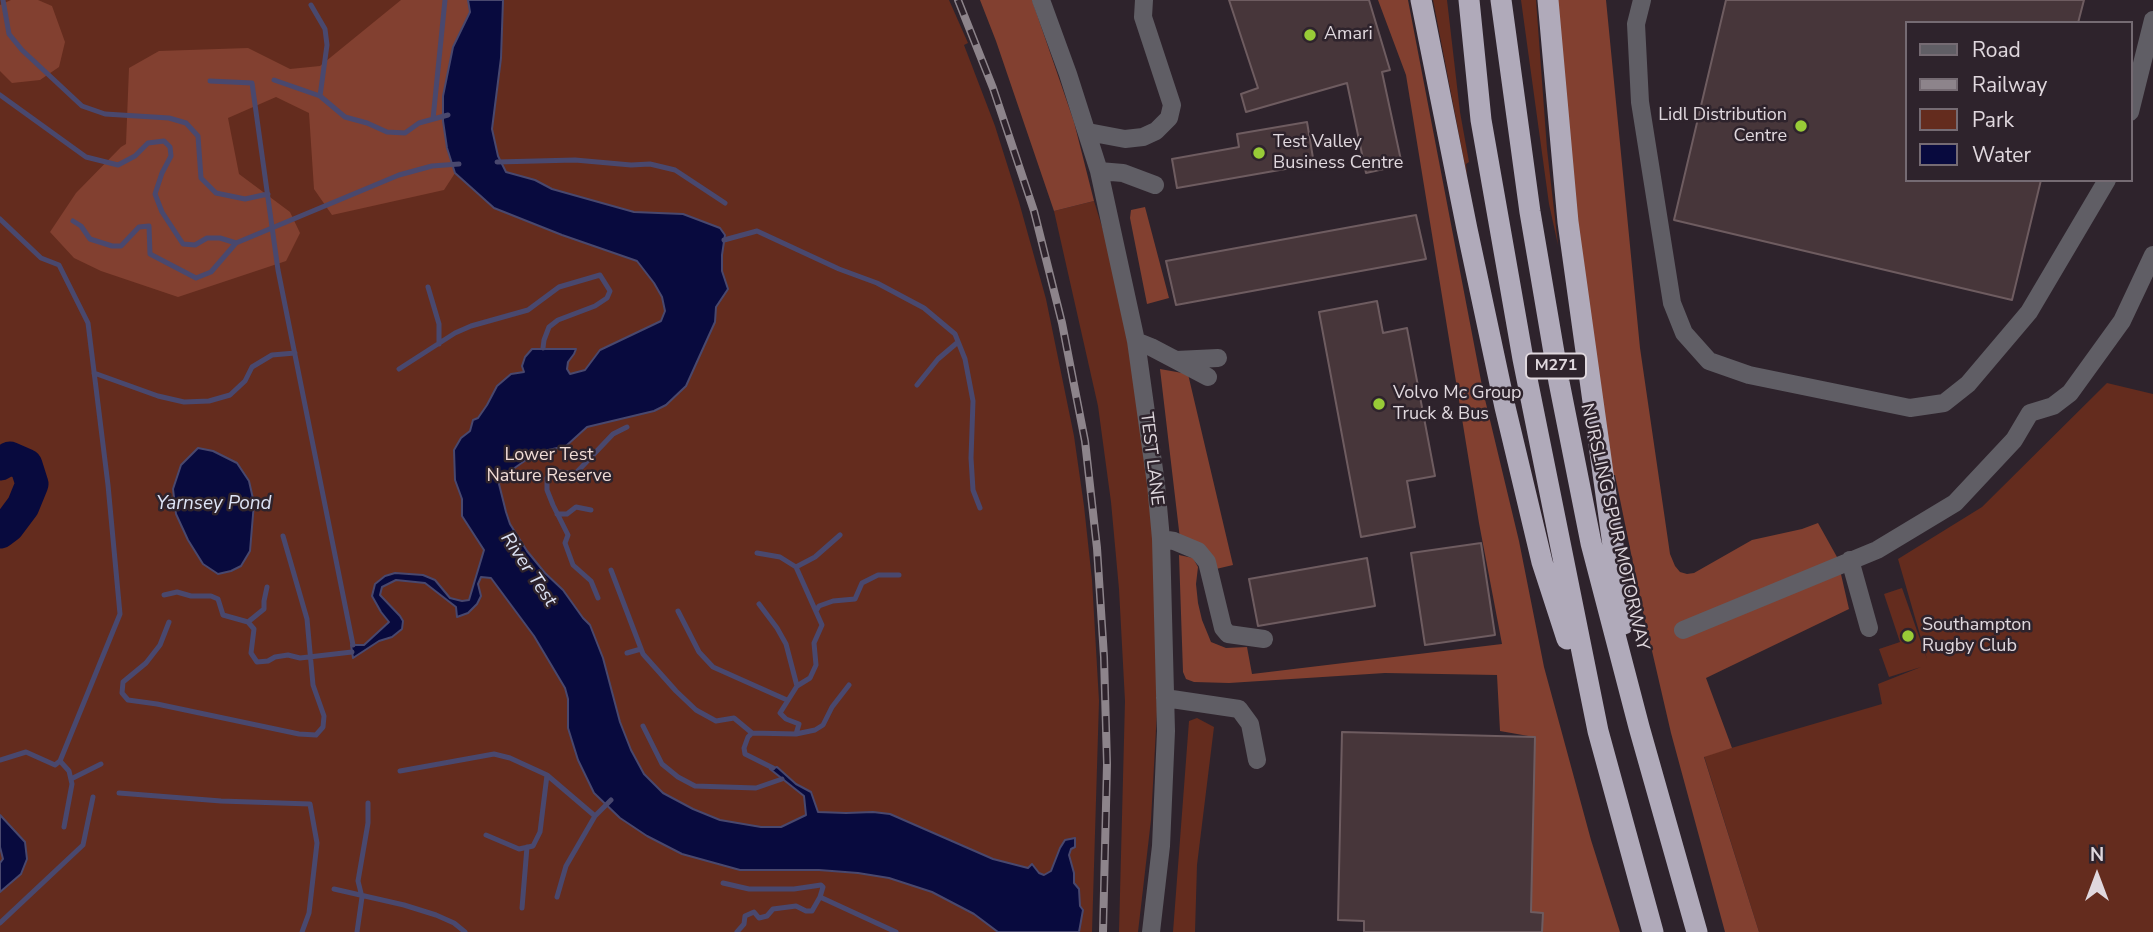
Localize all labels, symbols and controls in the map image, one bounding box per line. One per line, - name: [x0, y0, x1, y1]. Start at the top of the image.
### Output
- legend: [1904, 21, 2132, 182]
- place label: Amari: [1324, 24, 1373, 46]
- marker: Amari: [1302, 27, 1318, 43]
- text: Road: [1972, 36, 2021, 64]
- text: Railway: [1972, 71, 2047, 99]
- place label: Lidl Distribution Centre: [1658, 105, 1787, 148]
- text: Park: [1972, 106, 2014, 134]
- marker: Lidl Distribution Centre: [1793, 118, 1809, 134]
- place label: Test Valley Business Centre: [1273, 132, 1403, 174]
- text: Water: [1972, 141, 2031, 169]
- marker: Test Valley Business Centre: [1251, 145, 1267, 161]
- road number: M271: [1526, 354, 1586, 378]
- place label: Volvo Mc Group Truck & Bus: [1393, 383, 1522, 426]
- marker: Volvo Mc Group Truck & Bus: [1371, 396, 1387, 412]
- street label: NURSLING SPUR MOTORWAY: [1575, 401, 1653, 653]
- street label: TEST LANE: [1135, 411, 1167, 507]
- park label: Lower Test Nature Reserve: [486, 445, 612, 488]
- water label: Yarnsey Pond: [156, 493, 272, 515]
- water label: River Test: [495, 529, 561, 611]
- place label: Southampton Rugby Club: [1922, 615, 2031, 658]
- marker: Southampton Rugby Club: [1900, 628, 1916, 644]
- north arrow: [2062, 841, 2132, 911]
- text: N: [2090, 842, 2104, 868]

